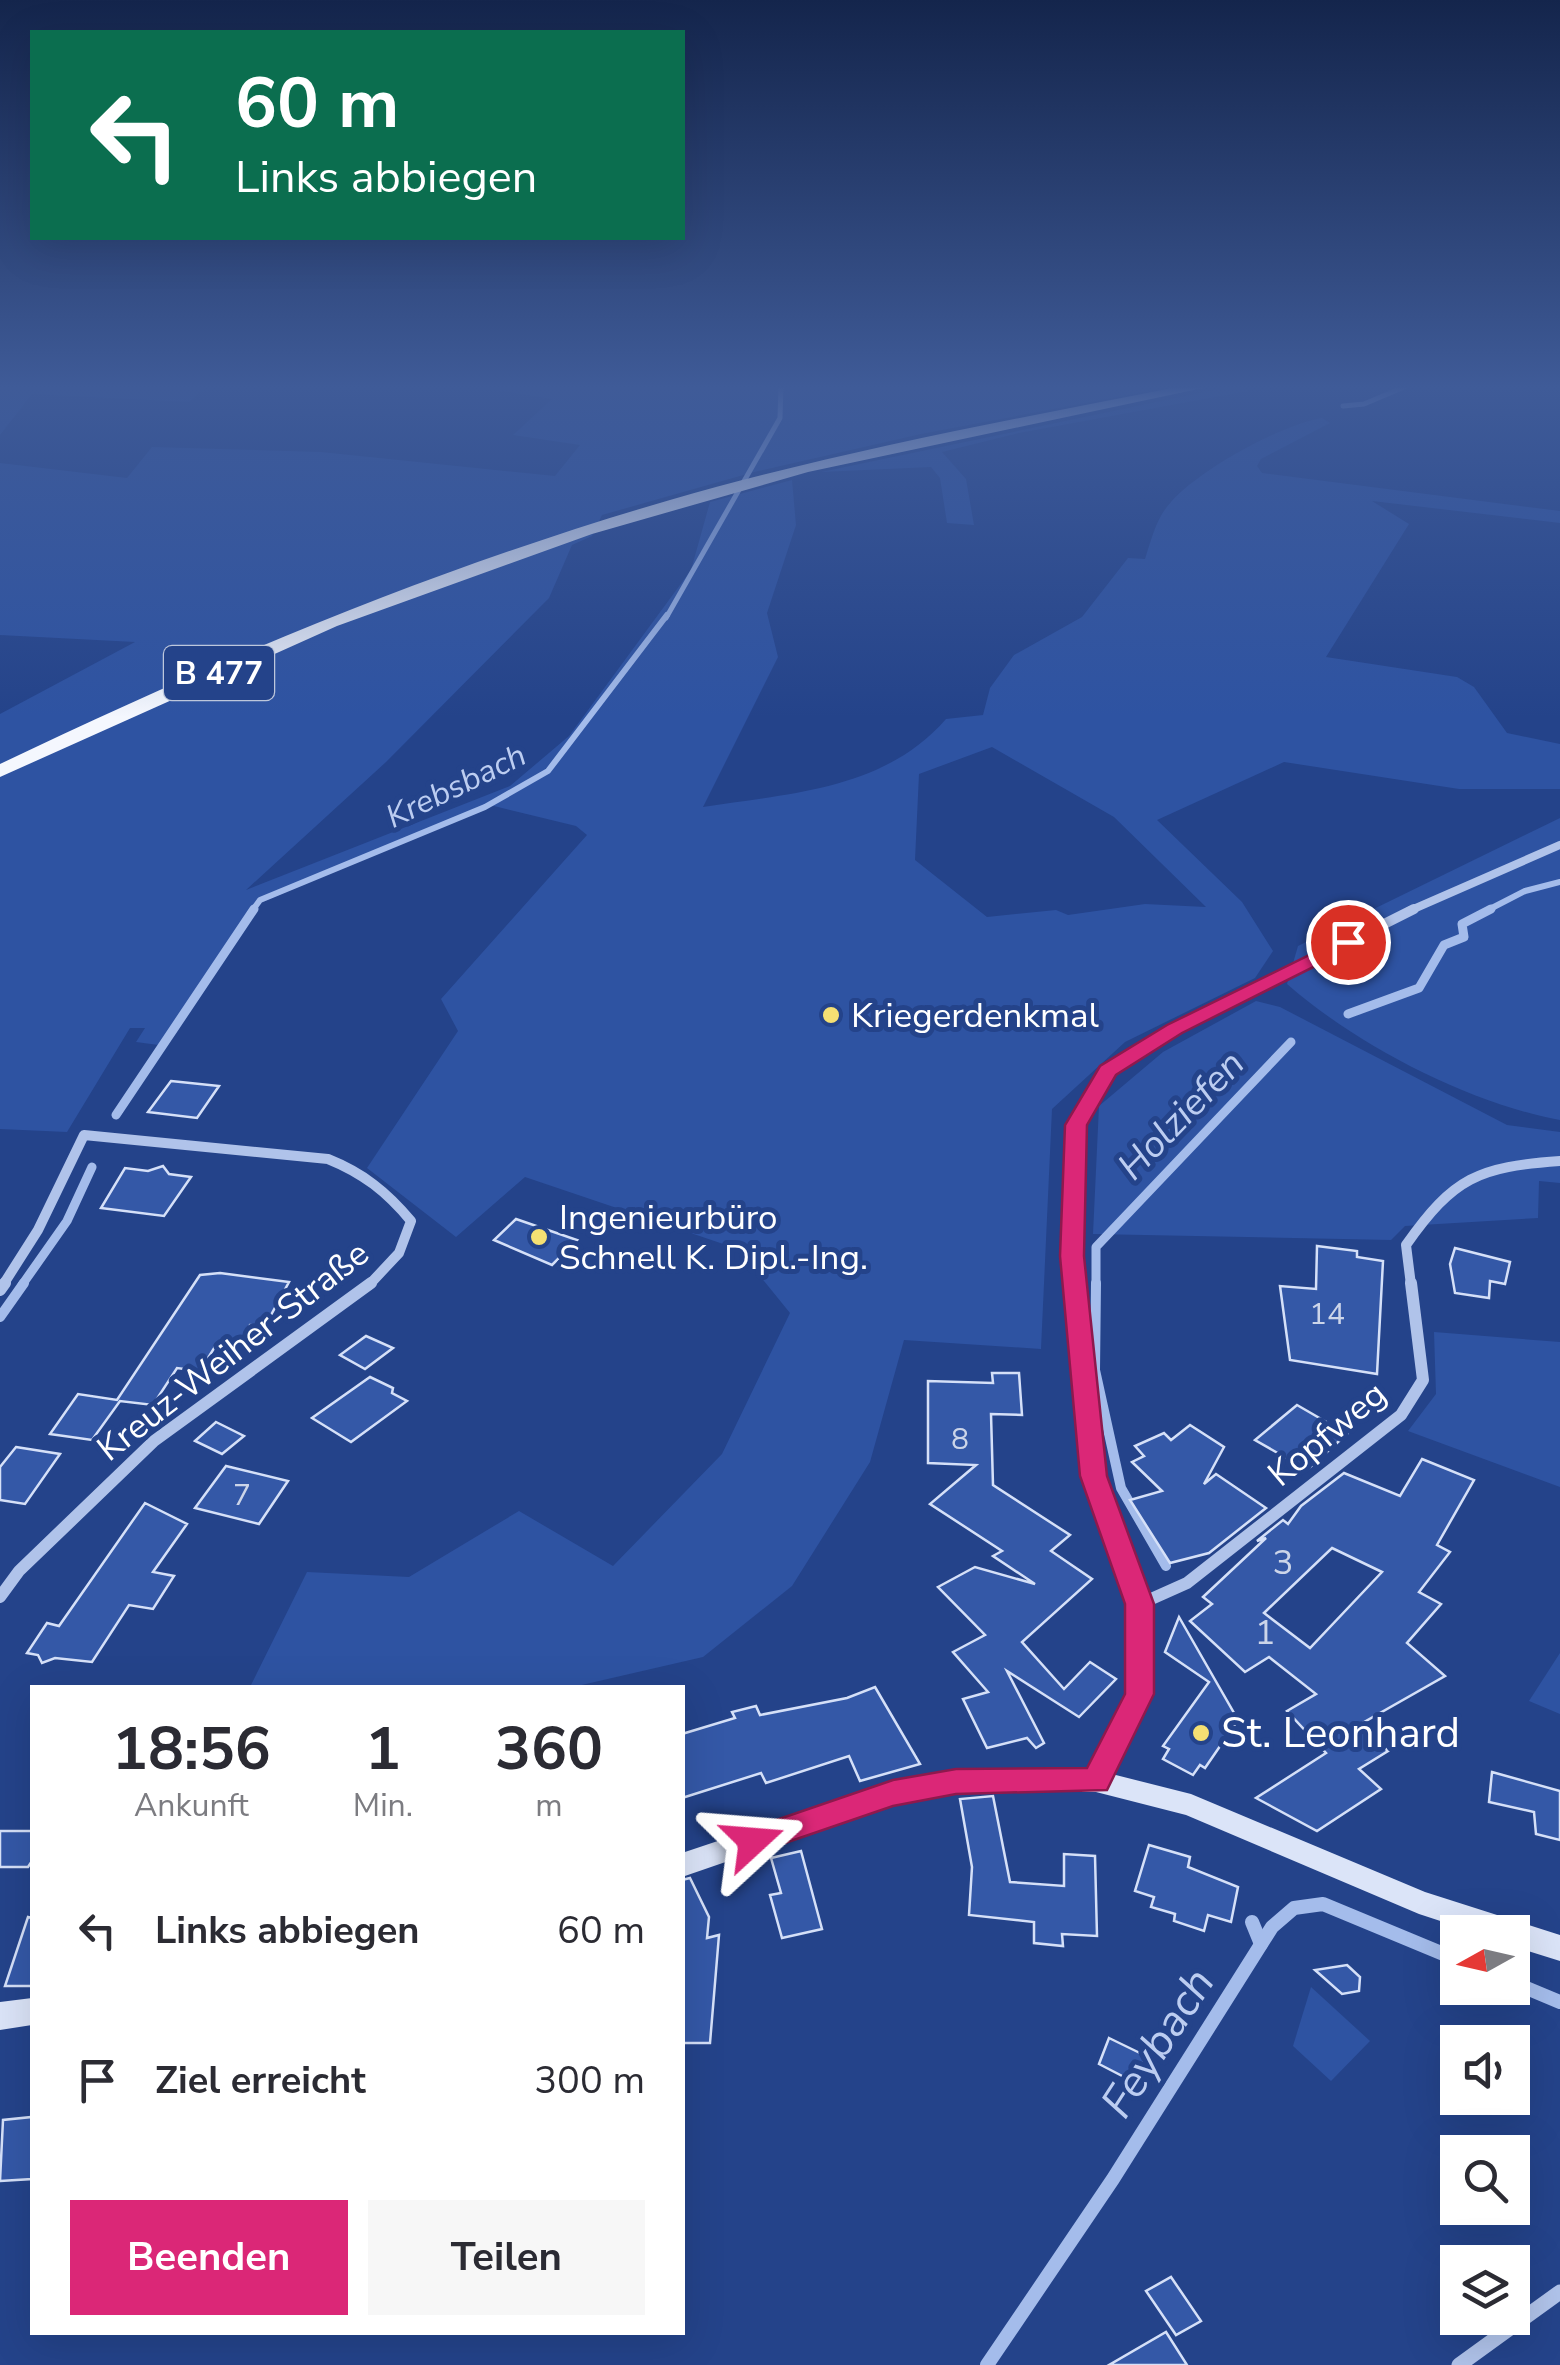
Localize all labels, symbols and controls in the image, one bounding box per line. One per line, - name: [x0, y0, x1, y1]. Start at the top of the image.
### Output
- text: 60 m: [235, 56, 399, 152]
- icon: left: [70, 70, 200, 200]
- text: Links abbiegen: [235, 147, 537, 208]
- road number: B 477: [164, 646, 274, 700]
- water label: Krebsbach: [379, 734, 533, 838]
- pin: [1306, 900, 1391, 985]
- icon: arrive: [1321, 915, 1376, 970]
- place label: Kriegerdenkmal: [851, 992, 1099, 1039]
- marker: Kriegerdenkmal: [820, 1004, 842, 1026]
- water label: Holziefen: [1106, 1039, 1256, 1191]
- place label: Ingenieurbüro Schnell K. Dipl.-Ing.: [559, 1194, 868, 1281]
- marker: Ingenieurbüro Schnell K. Dipl.-Ing.: [528, 1226, 550, 1248]
- street label: Kreuz-Weiher-Straße: [87, 1230, 379, 1472]
- house number: 14: [1309, 1294, 1345, 1335]
- street label: Kopfweg: [1258, 1371, 1396, 1497]
- house number: 8: [951, 1419, 969, 1460]
- house number: 7: [233, 1475, 251, 1516]
- house number: 3: [1272, 1539, 1294, 1586]
- house number: 1: [1254, 1609, 1276, 1656]
- place label: St. Leonhard: [1221, 1705, 1460, 1762]
- text: 18:56: [112, 1708, 271, 1790]
- text: 1: [365, 1708, 401, 1790]
- text: 360: [495, 1708, 603, 1790]
- marker: St. Leonhard: [1190, 1722, 1212, 1744]
- text: Ankunft: [134, 1784, 249, 1827]
- text: Min.: [353, 1784, 413, 1827]
- text: m: [535, 1784, 563, 1827]
- position arrow: [701, 1789, 805, 1893]
- icon: left: [70, 1903, 125, 1958]
- text: Links abbiegen: [155, 1905, 420, 1956]
- text: 60 m: [557, 1905, 645, 1956]
- north arrow: [1440, 1915, 1530, 2005]
- map controls: [1440, 1915, 1530, 2335]
- water label: Feybach: [1087, 1956, 1229, 2130]
- button: sound: [1440, 2025, 1530, 2115]
- icon: arrive: [70, 2053, 125, 2108]
- text: Ziel erreicht: [155, 2055, 366, 2106]
- text: 300 m: [534, 2055, 645, 2106]
- button: search: [1440, 2135, 1530, 2225]
- button: Beenden: [70, 2200, 348, 2315]
- button: Teilen: [368, 2200, 645, 2315]
- button: layers: [1440, 2245, 1530, 2335]

